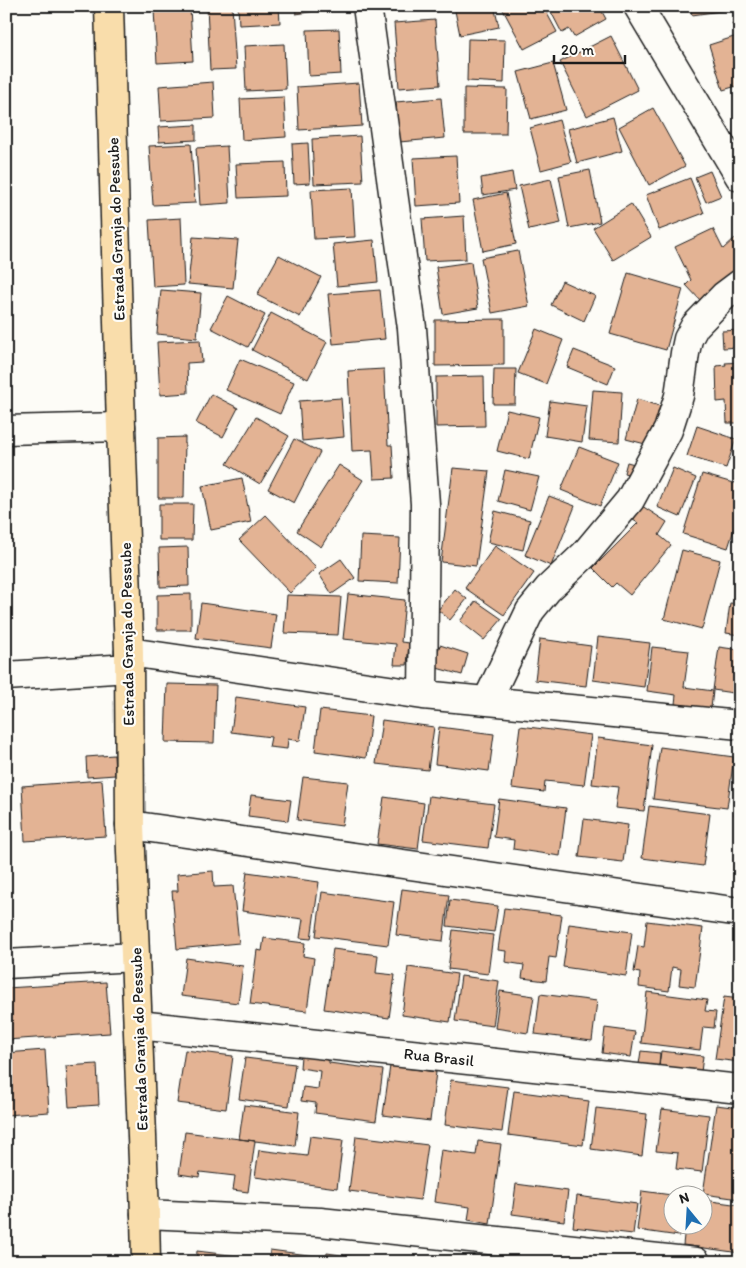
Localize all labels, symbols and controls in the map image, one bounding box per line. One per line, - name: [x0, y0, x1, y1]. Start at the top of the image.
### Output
- scale bar: [554, 32, 625, 64]
- text: 20 m: [561, 41, 595, 59]
- street label: Estrada Granja do Pessube: [103, 137, 129, 321]
- street label: Estrada Granja do Pessube: [116, 542, 138, 726]
- street label: Estrada Granja do Pessube: [126, 947, 152, 1131]
- street label: Rua Brasil: [403, 1044, 476, 1070]
- north arrow: [664, 1186, 714, 1236]
- text: N: [677, 1189, 691, 1208]

